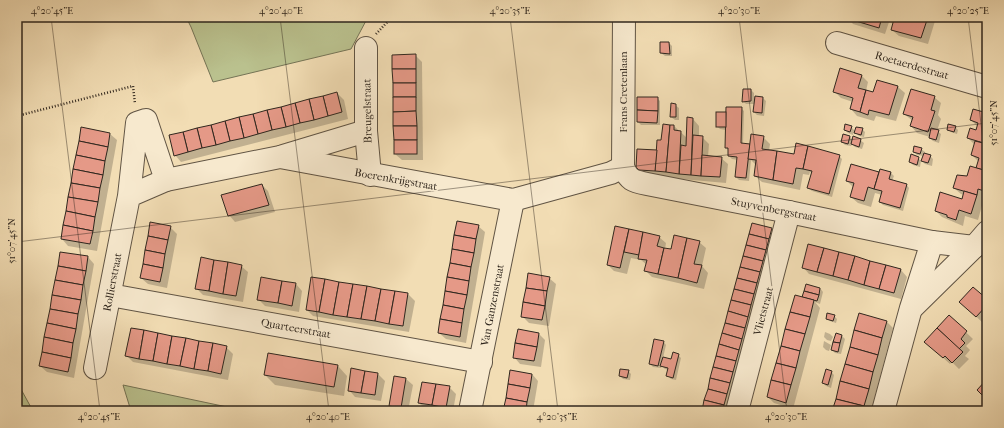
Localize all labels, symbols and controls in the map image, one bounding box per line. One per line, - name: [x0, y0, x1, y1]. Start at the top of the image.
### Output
- text: 4°20'45"E: [31, 5, 73, 17]
- text: 4°20'40"E: [259, 5, 303, 17]
- text: 4°20'35"E: [490, 5, 530, 17]
- text: 4°20'30"E: [718, 5, 760, 17]
- text: 4°20'25"E: [947, 5, 989, 17]
- street label: Roetaerdestraat: [874, 49, 950, 82]
- street label: Frans Cretenlaan: [617, 51, 630, 133]
- street label: Breugelstraat: [360, 79, 375, 143]
- text: 51°07'45"N: [988, 100, 1000, 146]
- street label: Boerenkrijgstraat: [354, 166, 438, 193]
- street label: Stuyvenbergstraat: [730, 195, 818, 224]
- text: 51°07'45"N: [6, 218, 18, 264]
- street label: Rollierstraat: [100, 252, 125, 313]
- street label: Van Ganzenstraat: [478, 263, 507, 348]
- street label: Vlietstraat: [751, 285, 776, 338]
- street label: Quarteerstraat: [260, 316, 332, 341]
- text: 4°20'45"E: [78, 411, 120, 423]
- text: 4°20'40"E: [306, 411, 350, 423]
- text: 4°20'35"E: [537, 411, 577, 423]
- text: 4°20'30"E: [765, 411, 807, 423]

